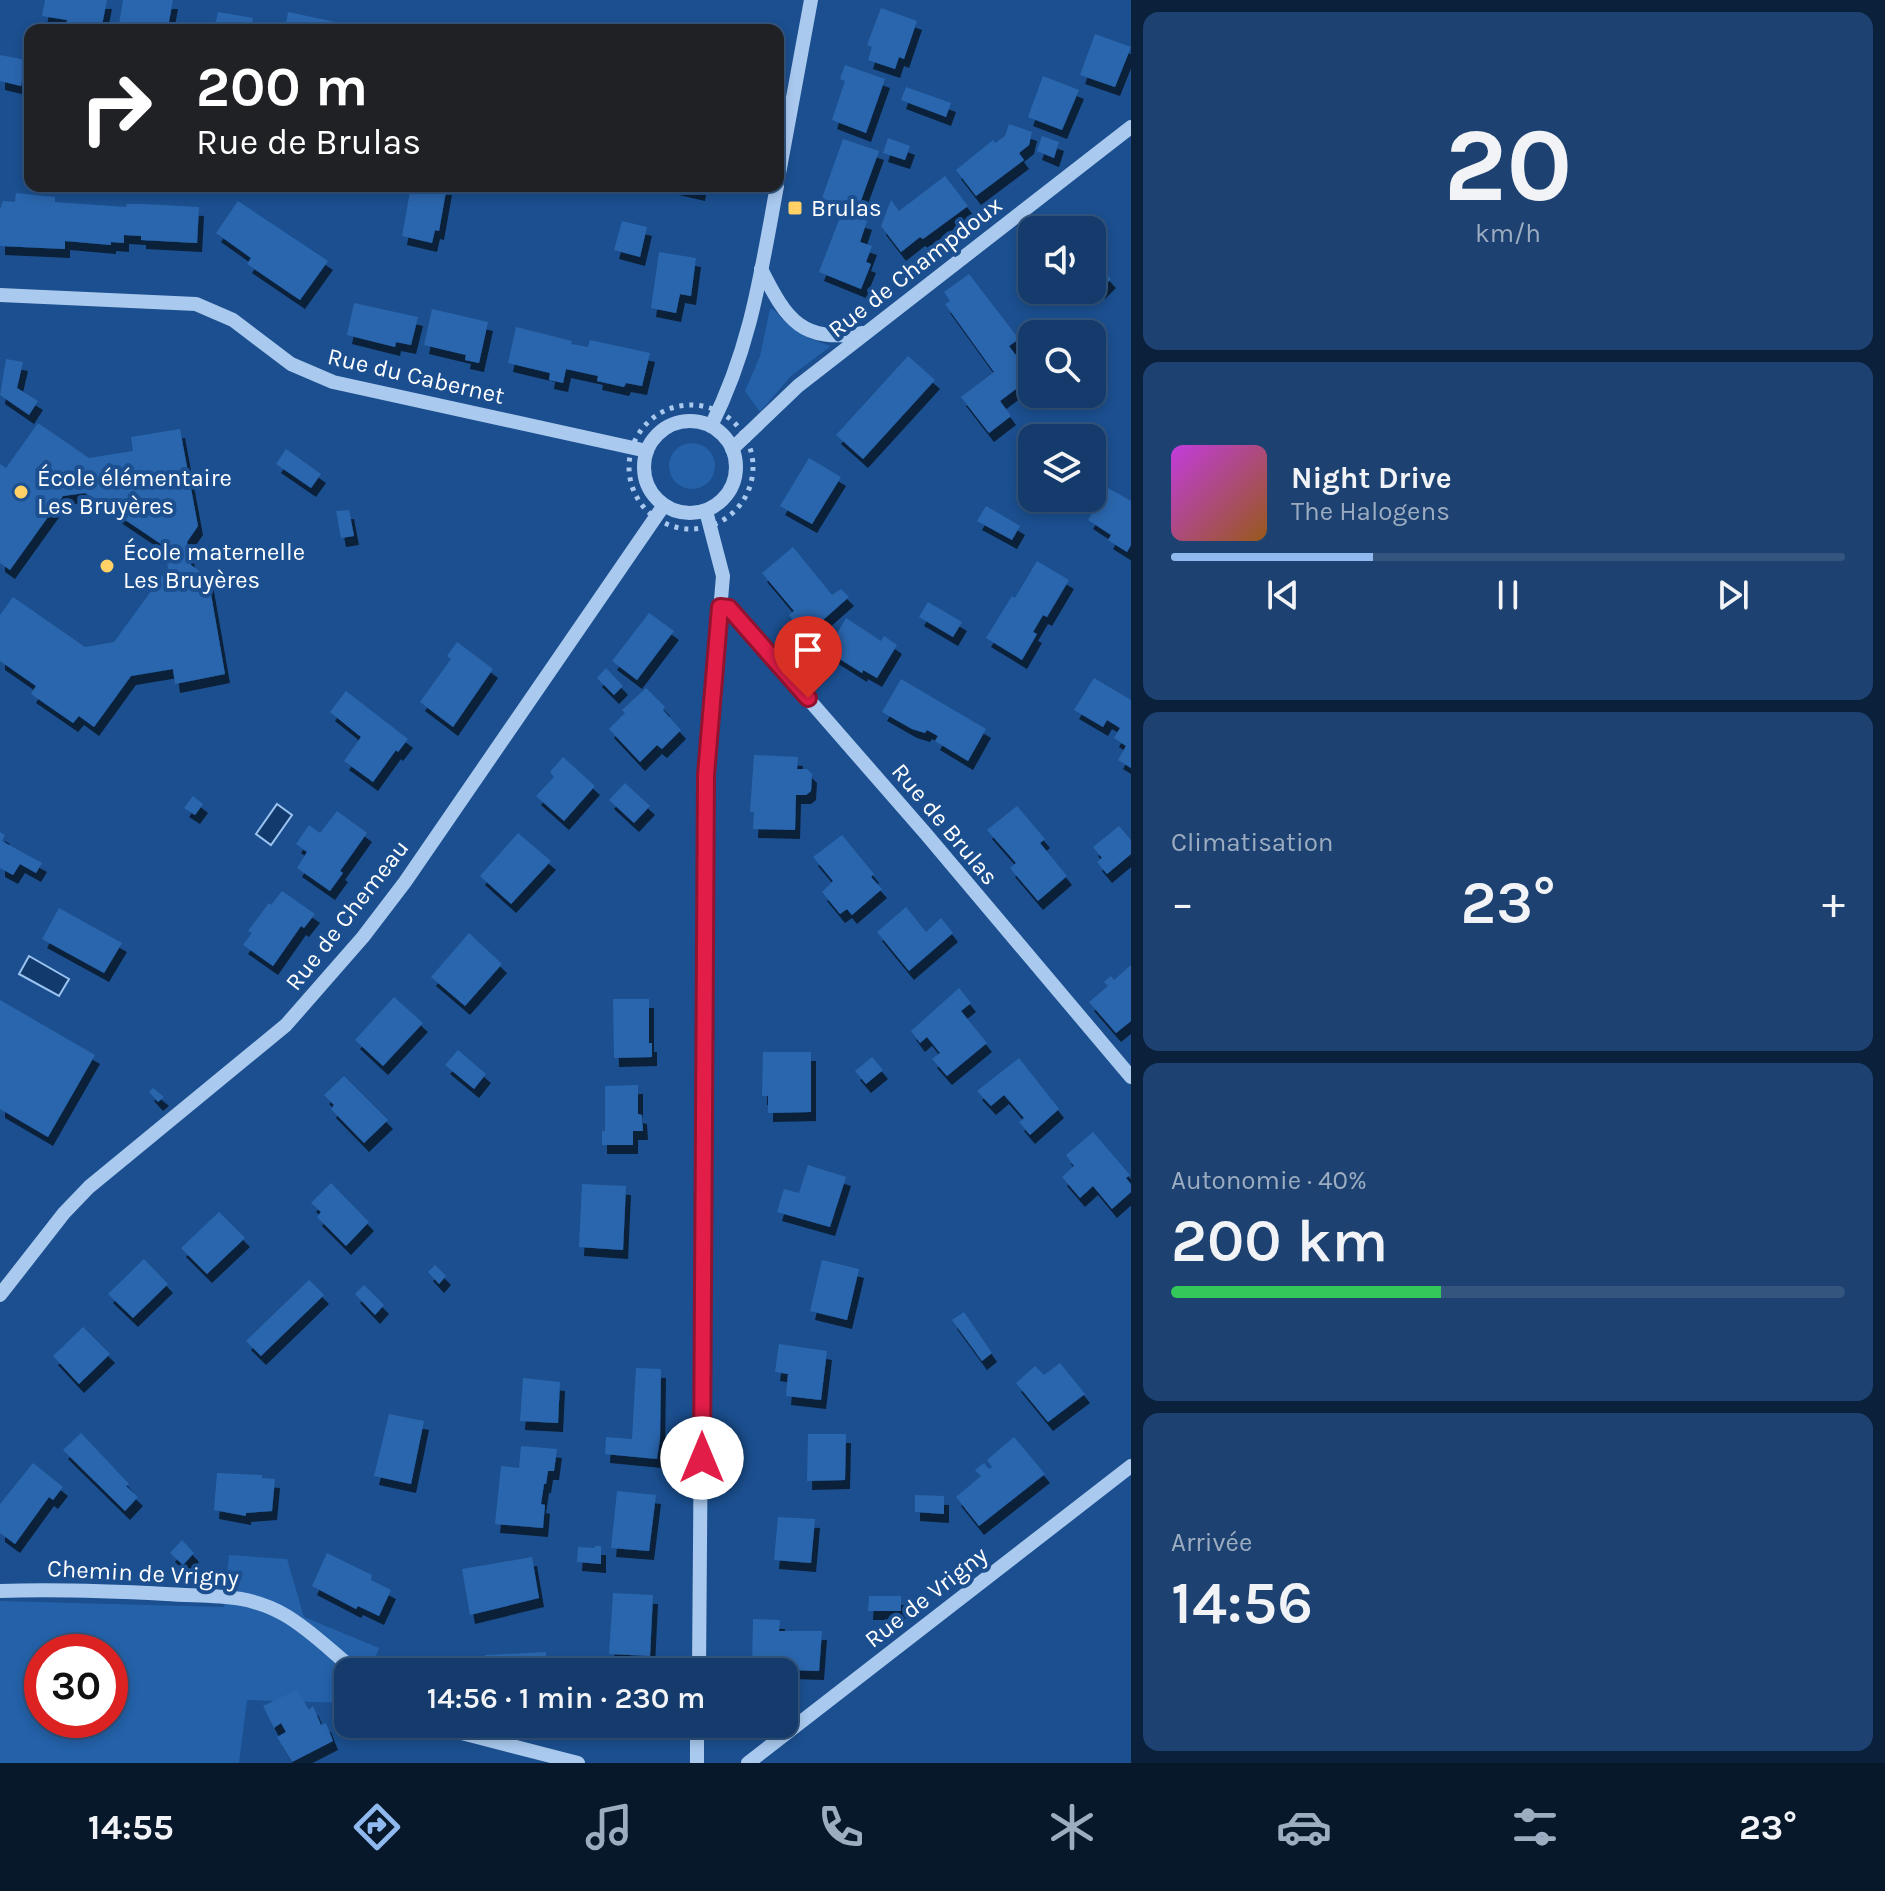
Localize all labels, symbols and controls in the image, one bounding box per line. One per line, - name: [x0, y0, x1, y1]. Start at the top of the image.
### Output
- text: 200 m: [196, 54, 368, 119]
- icon: right: [64, 56, 168, 160]
- text: 20: [1444, 105, 1572, 226]
- text: Rue de Brulas: [196, 121, 421, 163]
- street label: Rue de Champdoux: [823, 191, 1007, 343]
- place label: Brulas: [811, 194, 882, 222]
- marker: Brulas: [786, 199, 804, 217]
- map controls: [1018, 216, 1106, 512]
- button: sound: [1018, 216, 1106, 304]
- text: km/h: [1475, 218, 1541, 249]
- button: search: [1018, 320, 1106, 408]
- street label: Rue du Cabernet: [325, 342, 507, 410]
- button: layers: [1018, 424, 1106, 512]
- text: Night Drive: [1291, 460, 1452, 496]
- place label: École élémentaire Les Bruyères: [37, 463, 232, 520]
- marker: École élémentaire Les Bruyères: [12, 483, 30, 501]
- text: The Halogens: [1291, 496, 1450, 527]
- place label: École maternelle Les Bruyères: [123, 537, 305, 594]
- marker: École maternelle Les Bruyères: [98, 557, 116, 575]
- icon: previous: [1261, 573, 1305, 617]
- icon: pause: [1486, 573, 1530, 617]
- icon: next: [1711, 573, 1755, 617]
- pin: [774, 616, 842, 698]
- icon: arrive: [786, 628, 830, 672]
- street label: Rue de Brulas: [886, 757, 1004, 891]
- text: Climatisation: [1171, 827, 1334, 858]
- street label: Rue de Chemeau: [279, 834, 415, 996]
- text: 23°: [1460, 868, 1556, 938]
- text: −: [1171, 878, 1194, 929]
- text: +: [1822, 878, 1845, 929]
- text: Autonomie · 40%: [1171, 1165, 1367, 1196]
- text: 200 km: [1171, 1206, 1388, 1276]
- position arrow: [660, 1416, 744, 1500]
- text: Arrivée: [1171, 1527, 1252, 1558]
- street label: Rue de Vrigny: [859, 1541, 993, 1653]
- street label: Chemin de Vrigny: [47, 1554, 239, 1592]
- text: 14:56: [1171, 1568, 1313, 1638]
- speed limit sign: 30: [24, 1634, 128, 1738]
- text: 14:56 · 1 min · 230 m: [427, 1680, 705, 1716]
- icon: directions: [349, 1799, 405, 1855]
- icon: music: [581, 1799, 637, 1855]
- icon: phone: [813, 1799, 869, 1855]
- icon: climate: [1044, 1799, 1100, 1855]
- icon: car: [1276, 1799, 1332, 1855]
- icon: filters: [1507, 1799, 1563, 1855]
- text: 14:55: [88, 1806, 174, 1848]
- text: 23°: [1739, 1806, 1797, 1848]

